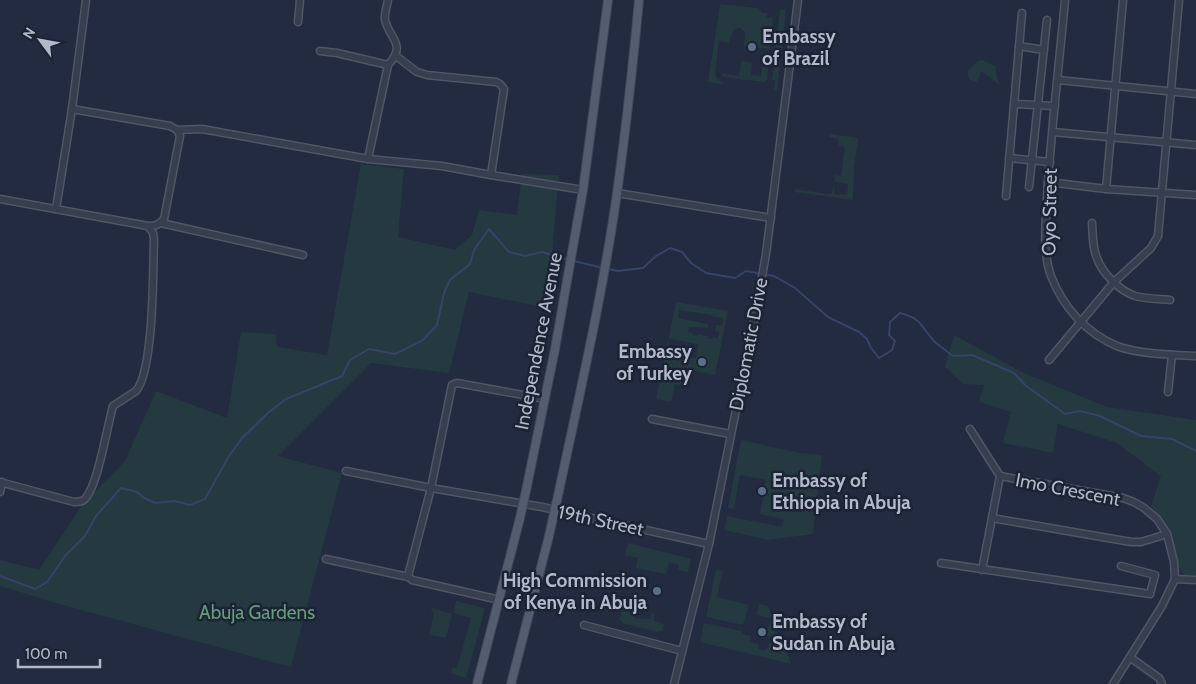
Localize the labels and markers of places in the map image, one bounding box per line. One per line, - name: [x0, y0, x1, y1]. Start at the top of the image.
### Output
- place label: Embassy of Brazil: [762, 25, 837, 70]
- marker: Embassy of Brazil: [746, 41, 758, 53]
- place label: Embassy of Turkey: [616, 340, 693, 385]
- marker: Embassy of Turkey: [696, 356, 708, 368]
- place label: Embassy of Ethiopia in Abuja: [772, 469, 911, 514]
- marker: Embassy of Ethiopia in Abuja: [756, 485, 768, 497]
- place label: High Commission of Kenya in Abuja: [503, 569, 648, 614]
- marker: High Commission of Kenya in Abuja: [651, 585, 663, 597]
- place label: Embassy of Sudan in Abuja: [772, 610, 896, 655]
- marker: Embassy of Sudan in Abuja: [756, 626, 768, 638]

